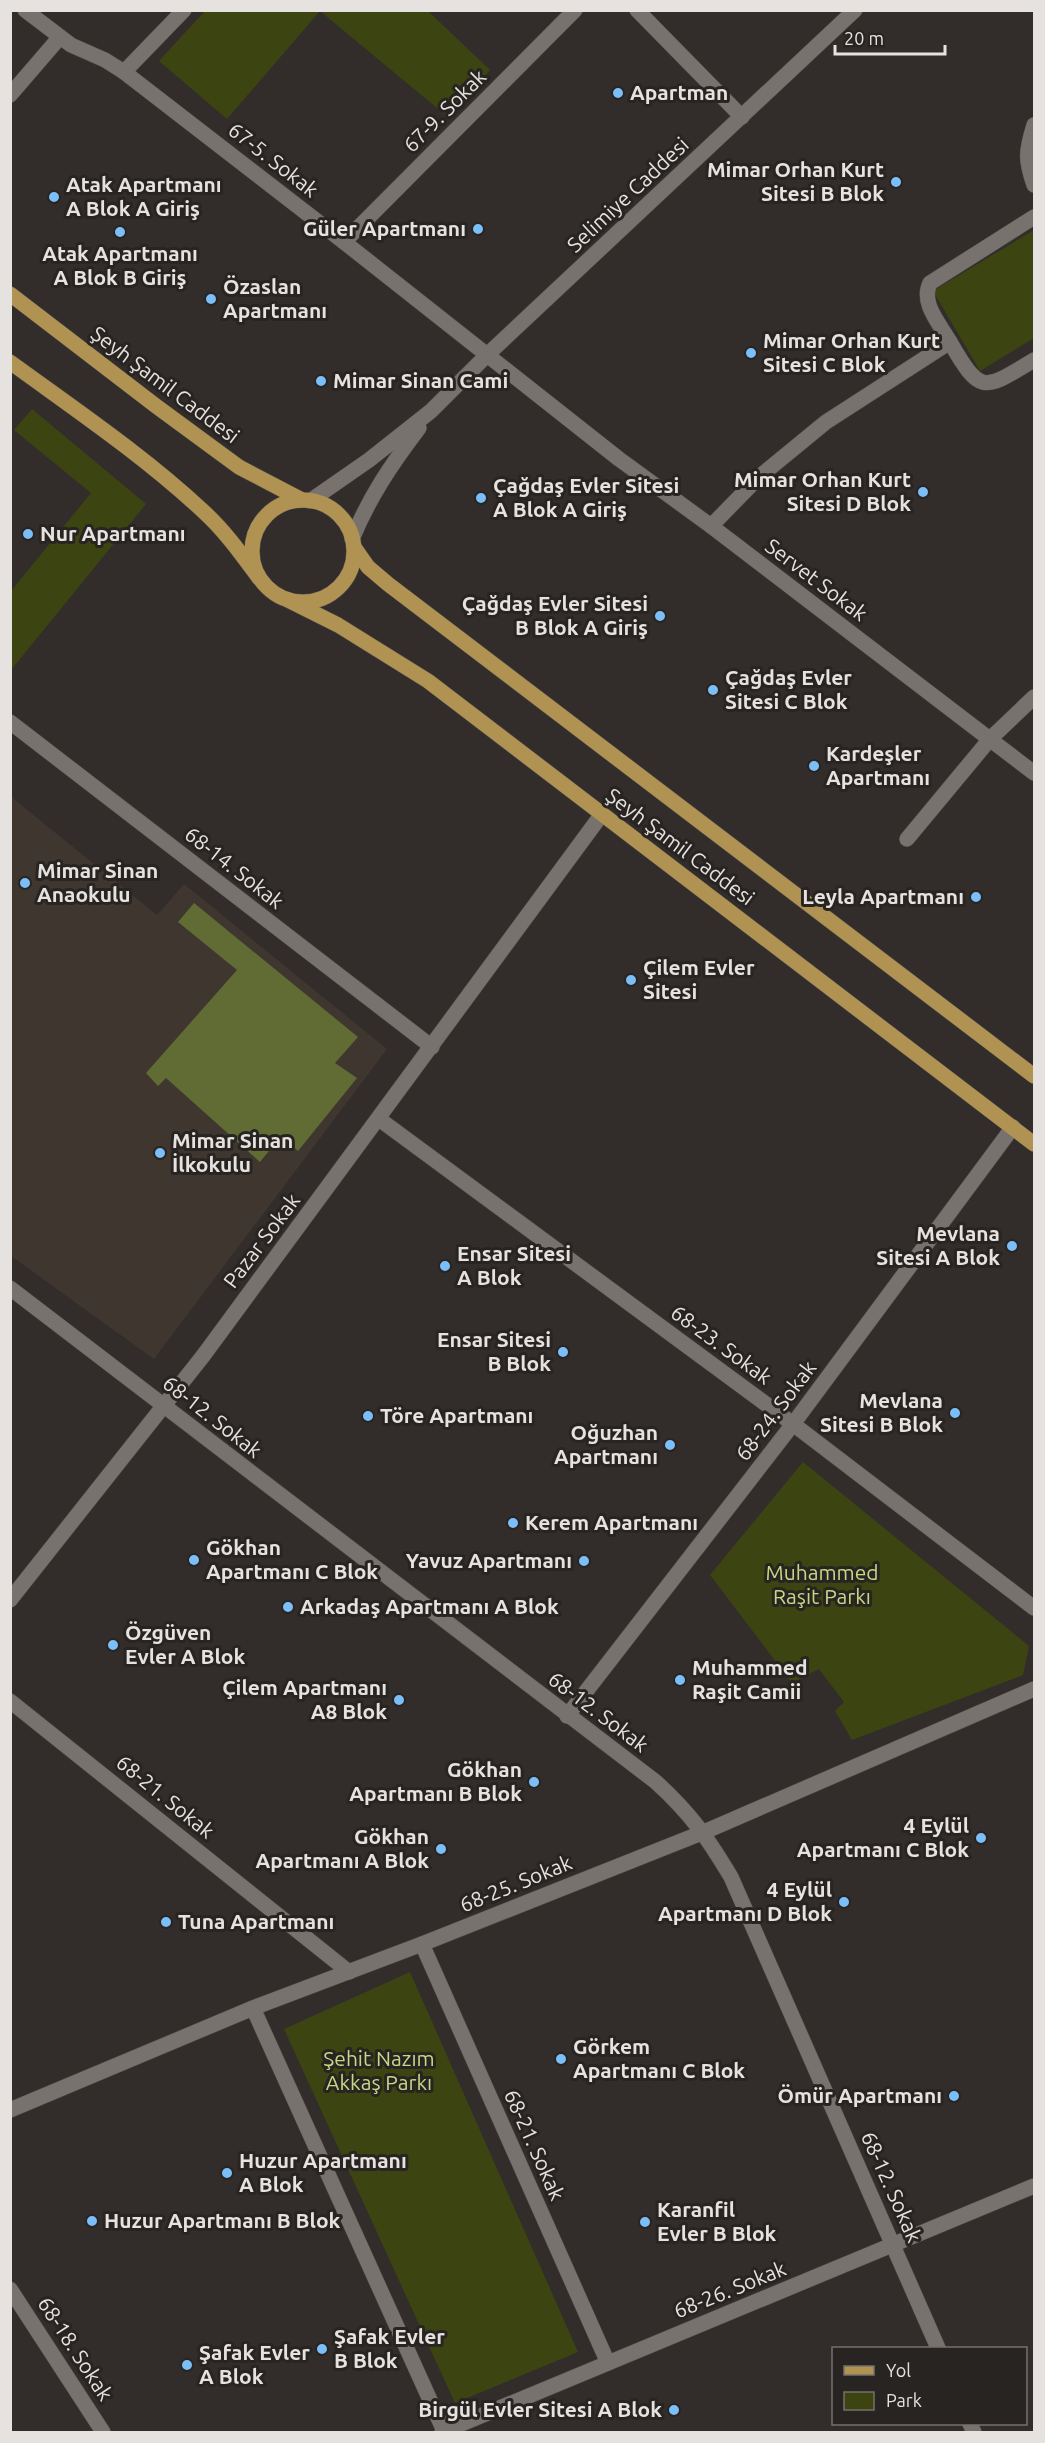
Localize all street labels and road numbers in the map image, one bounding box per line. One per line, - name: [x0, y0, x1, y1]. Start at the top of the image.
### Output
- street label: 67-9. Sokak: [398, 64, 491, 157]
- street label: 67-5. Sokak: [224, 117, 323, 202]
- street label: Selimiye Caddesi: [562, 132, 693, 257]
- street label: Şeyh Şamil Caddesi: [87, 321, 244, 448]
- street label: Servet Sokak: [761, 533, 873, 625]
- street label: Şeyh Şamil Caddesi: [602, 783, 759, 910]
- street label: 68-14. Sokak: [180, 821, 289, 913]
- street label: Pazar Sokak: [218, 1188, 305, 1292]
- street label: 68-23. Sokak: [667, 1300, 777, 1389]
- street label: 68-24. Sokak: [730, 1355, 821, 1465]
- street label: 68-12. Sokak: [158, 1370, 267, 1462]
- street label: 68-12. Sokak: [544, 1666, 654, 1757]
- street label: 68-21. Sokak: [112, 1750, 220, 1843]
- street label: 68-25. Sokak: [456, 1850, 576, 1916]
- street label: 68-21. Sokak: [500, 2085, 570, 2204]
- street label: 68-12. Sokak: [857, 2127, 927, 2246]
- street label: 68-26. Sokak: [670, 2256, 790, 2322]
- street label: 68-18. Sokak: [33, 2292, 118, 2405]

